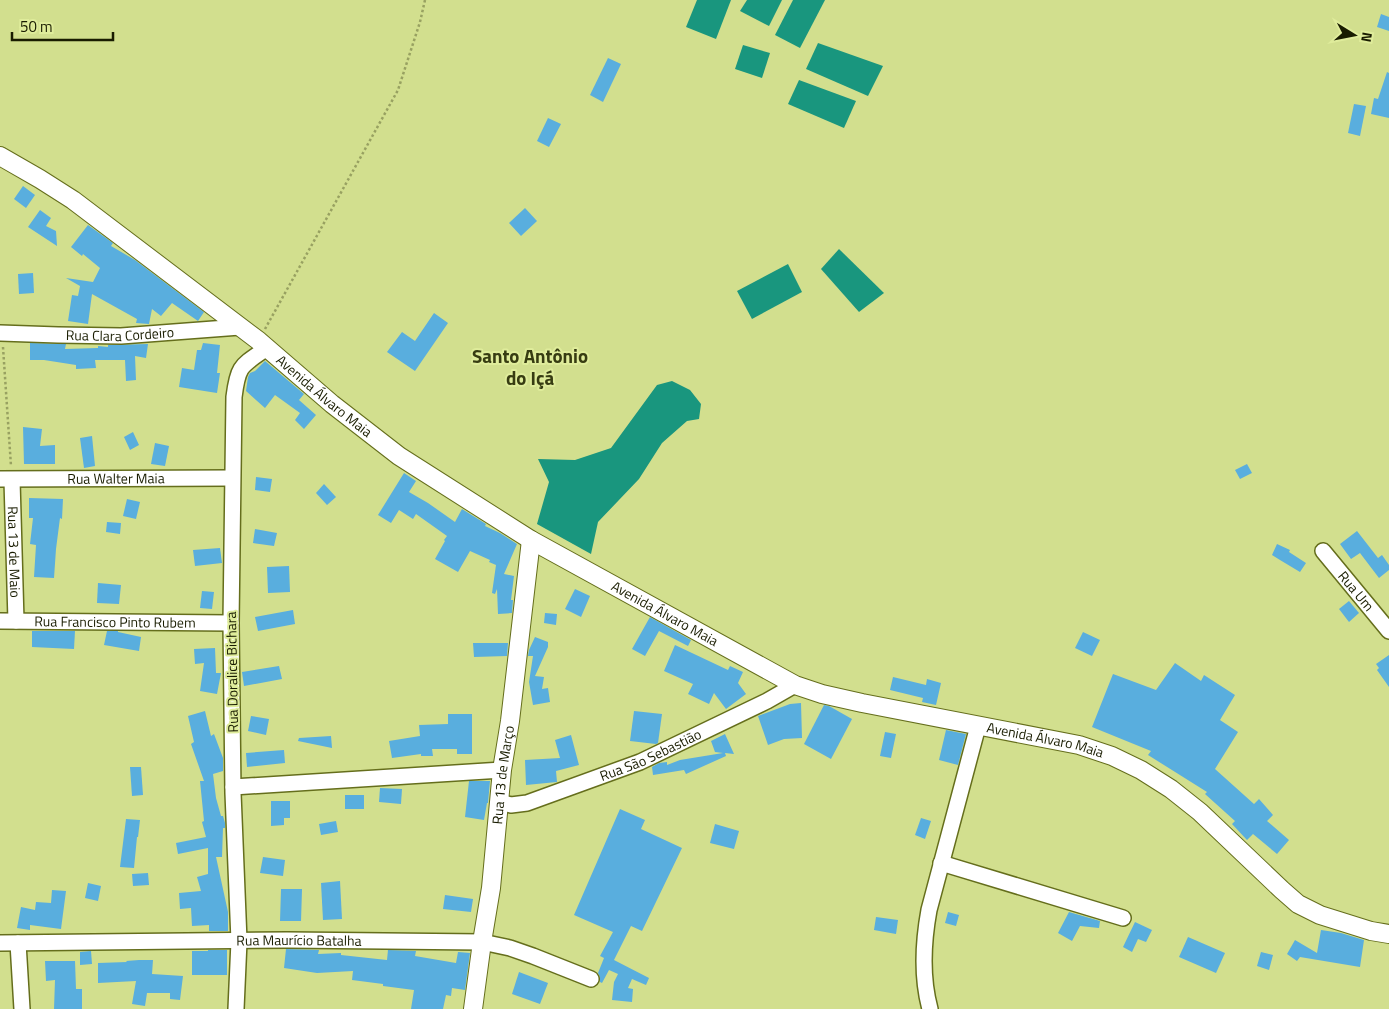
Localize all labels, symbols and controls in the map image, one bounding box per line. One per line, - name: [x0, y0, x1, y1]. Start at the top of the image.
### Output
- scale bar: [12, 10, 114, 42]
- north arrow: [1329, 10, 1379, 60]
- text: 50 m: [20, 15, 53, 38]
- text: N: [1356, 31, 1378, 44]
- street label: Rua Clara Cordeiro: [66, 321, 175, 346]
- district label: Santo Antônio do Içá: [472, 341, 588, 392]
- street label: Avenida Álvaro Maia: [272, 349, 377, 442]
- street label: Rua Walter Maia: [67, 467, 165, 489]
- street label: Rua 13 de Maio: [3, 506, 26, 598]
- street label: Rua Um: [1333, 566, 1379, 616]
- street label: Avenida Álvaro Maia: [608, 575, 722, 651]
- street label: Rua Francisco Pinto Rubem: [34, 610, 196, 633]
- street label: Rua Doralice Bichara: [220, 611, 243, 733]
- street label: Avenida Álvaro Maia: [985, 716, 1107, 763]
- street label: Rua São Sebastião: [596, 723, 705, 786]
- street label: Rua 13 de Março: [486, 724, 519, 825]
- street label: Rua Maurício Batalha: [236, 929, 362, 951]

